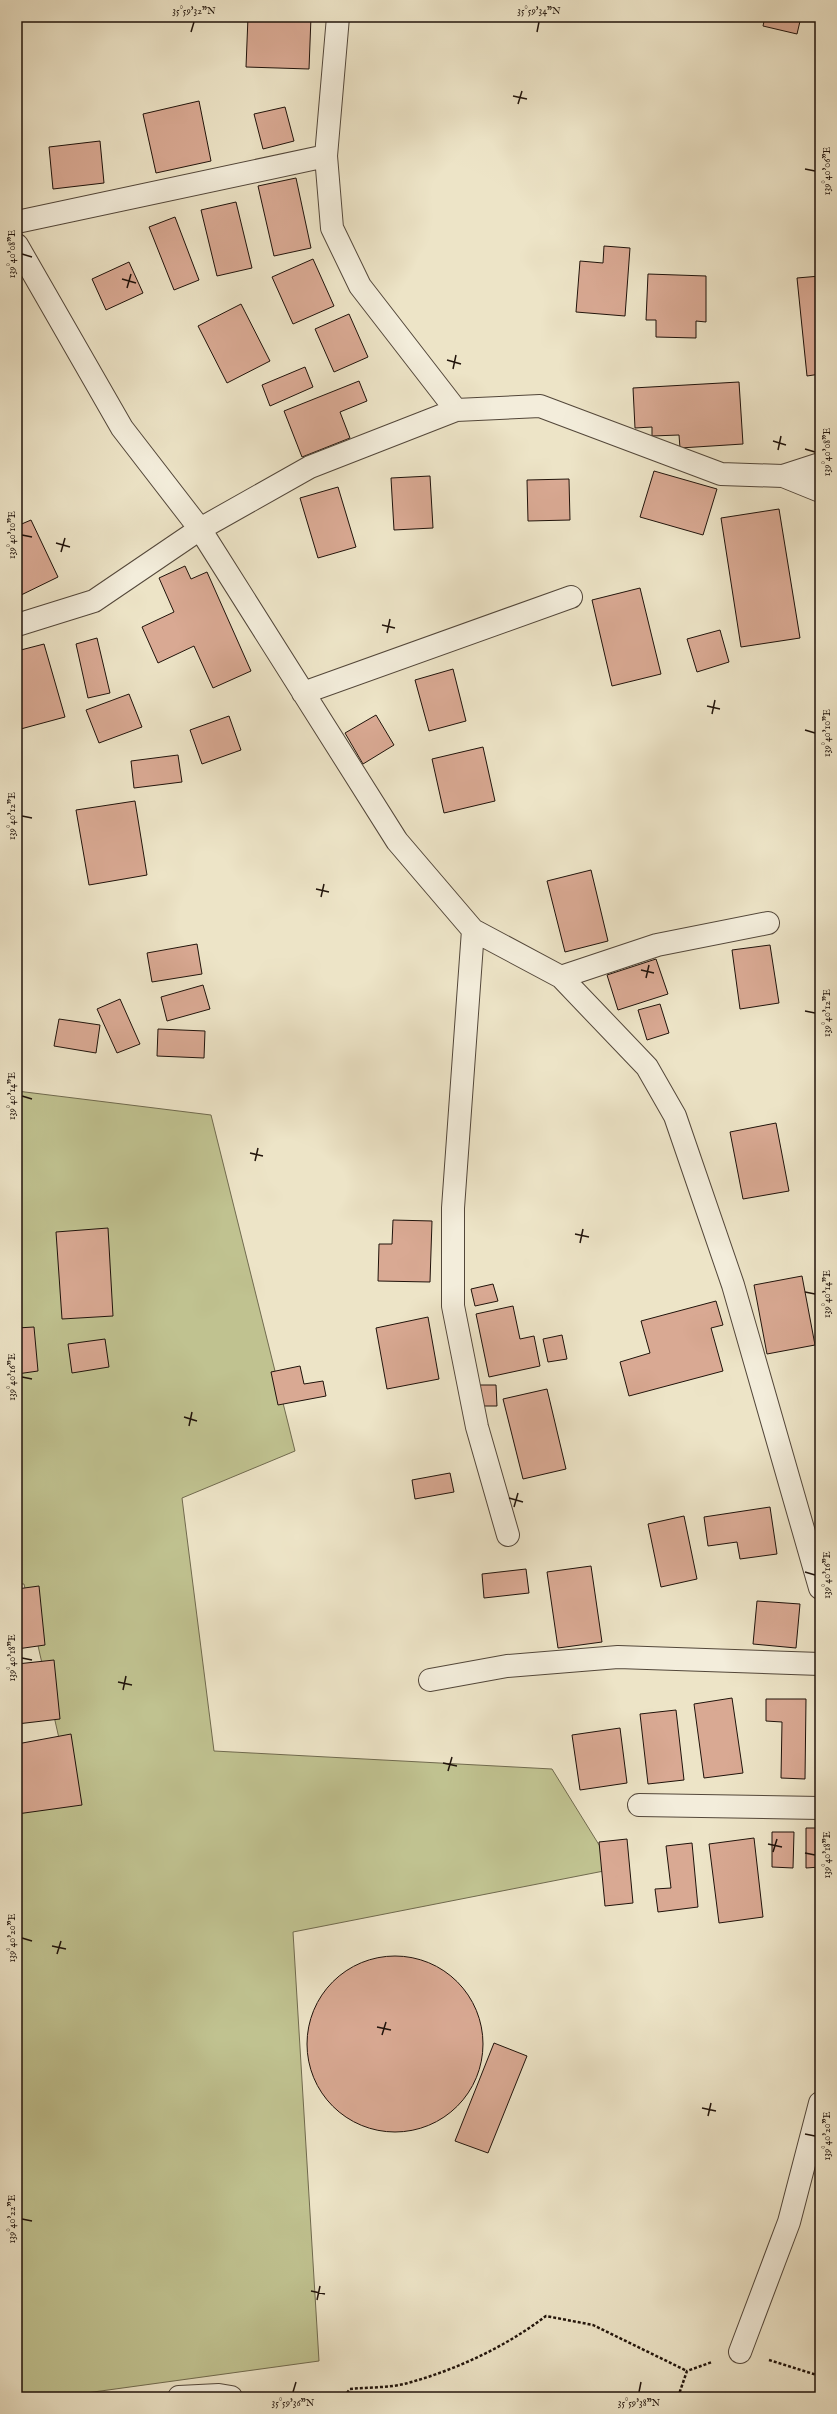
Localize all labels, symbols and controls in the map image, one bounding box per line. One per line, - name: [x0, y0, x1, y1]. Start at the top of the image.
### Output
- text: 35°59'32"N: [172, 5, 216, 18]
- text: 35°59'34"N: [517, 5, 561, 18]
- text: 139°40'06"E: [821, 147, 834, 195]
- text: 139°40'08"E: [6, 230, 19, 278]
- text: 139°40'08"E: [821, 428, 834, 476]
- text: 139°40'10"E: [6, 511, 19, 559]
- text: 139°40'10"E: [821, 709, 834, 757]
- text: 139°40'12"E: [6, 792, 19, 840]
- text: 139°40'12"E: [821, 989, 834, 1037]
- text: 139°40'14"E: [6, 1072, 19, 1120]
- text: 139°40'14"E: [821, 1270, 834, 1318]
- text: 139°40'16"E: [6, 1353, 19, 1401]
- text: 139°40'16"E: [821, 1551, 834, 1599]
- text: 139°40'18"E: [6, 1634, 19, 1682]
- text: 139°40'18"E: [821, 1831, 834, 1879]
- text: 139°40'20"E: [6, 1913, 19, 1963]
- text: 139°40'20"E: [821, 2111, 834, 2161]
- text: 139°40'22"E: [6, 2195, 19, 2243]
- text: 35°59'36"N: [272, 2397, 315, 2410]
- text: 35°59'38"N: [618, 2397, 661, 2410]

